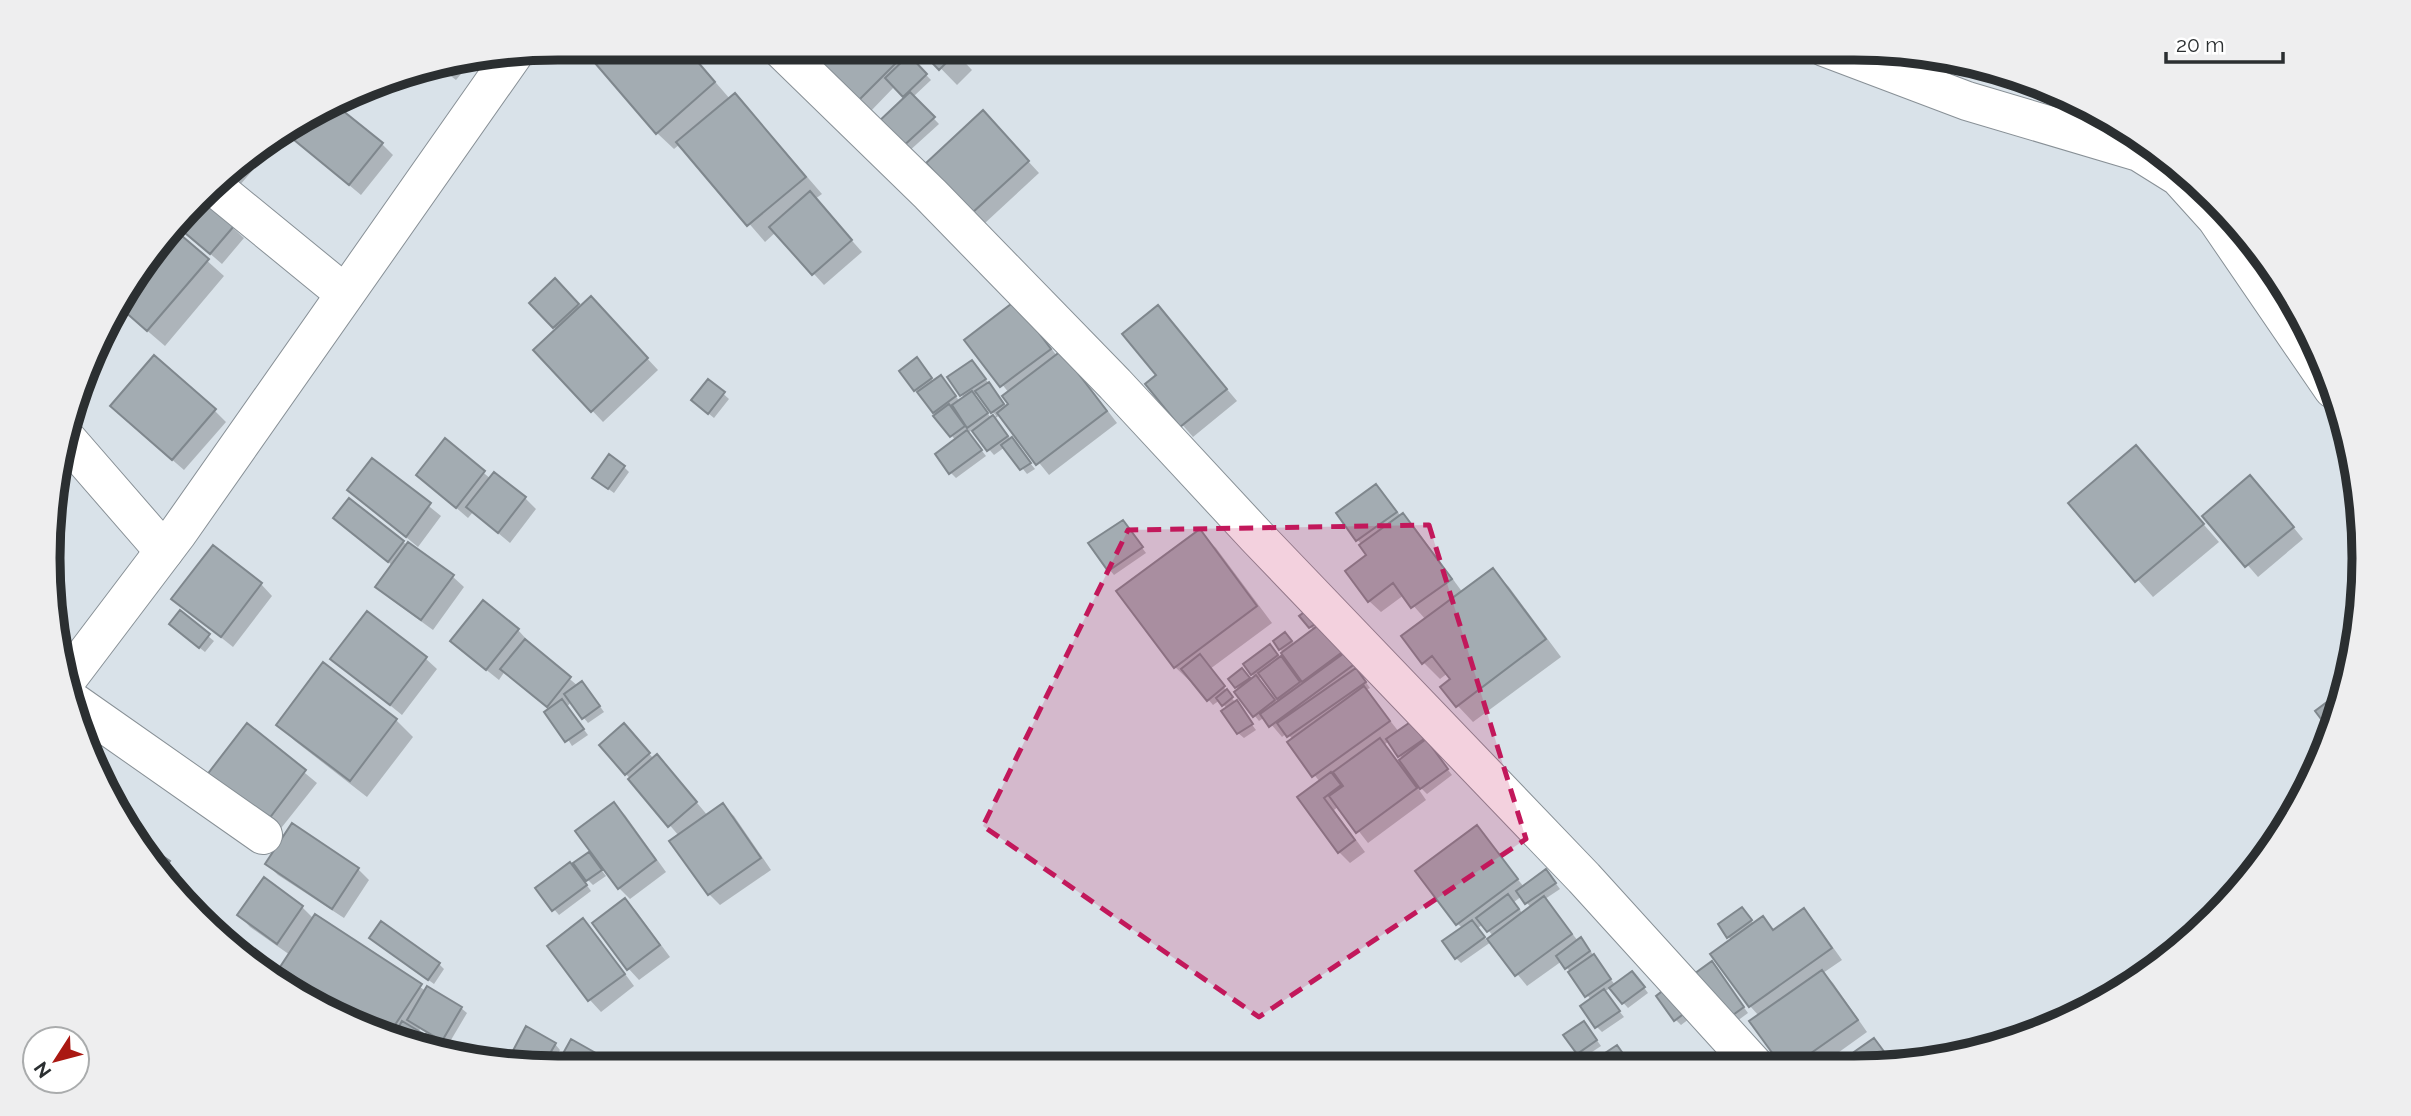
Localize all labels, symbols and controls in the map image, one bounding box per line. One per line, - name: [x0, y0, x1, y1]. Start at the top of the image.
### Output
- scale bar: [2166, 21, 2283, 65]
- text: 20 m: [2176, 32, 2224, 57]
- north arrow: [21, 1025, 91, 1095]
- text: N: [29, 1058, 55, 1082]

